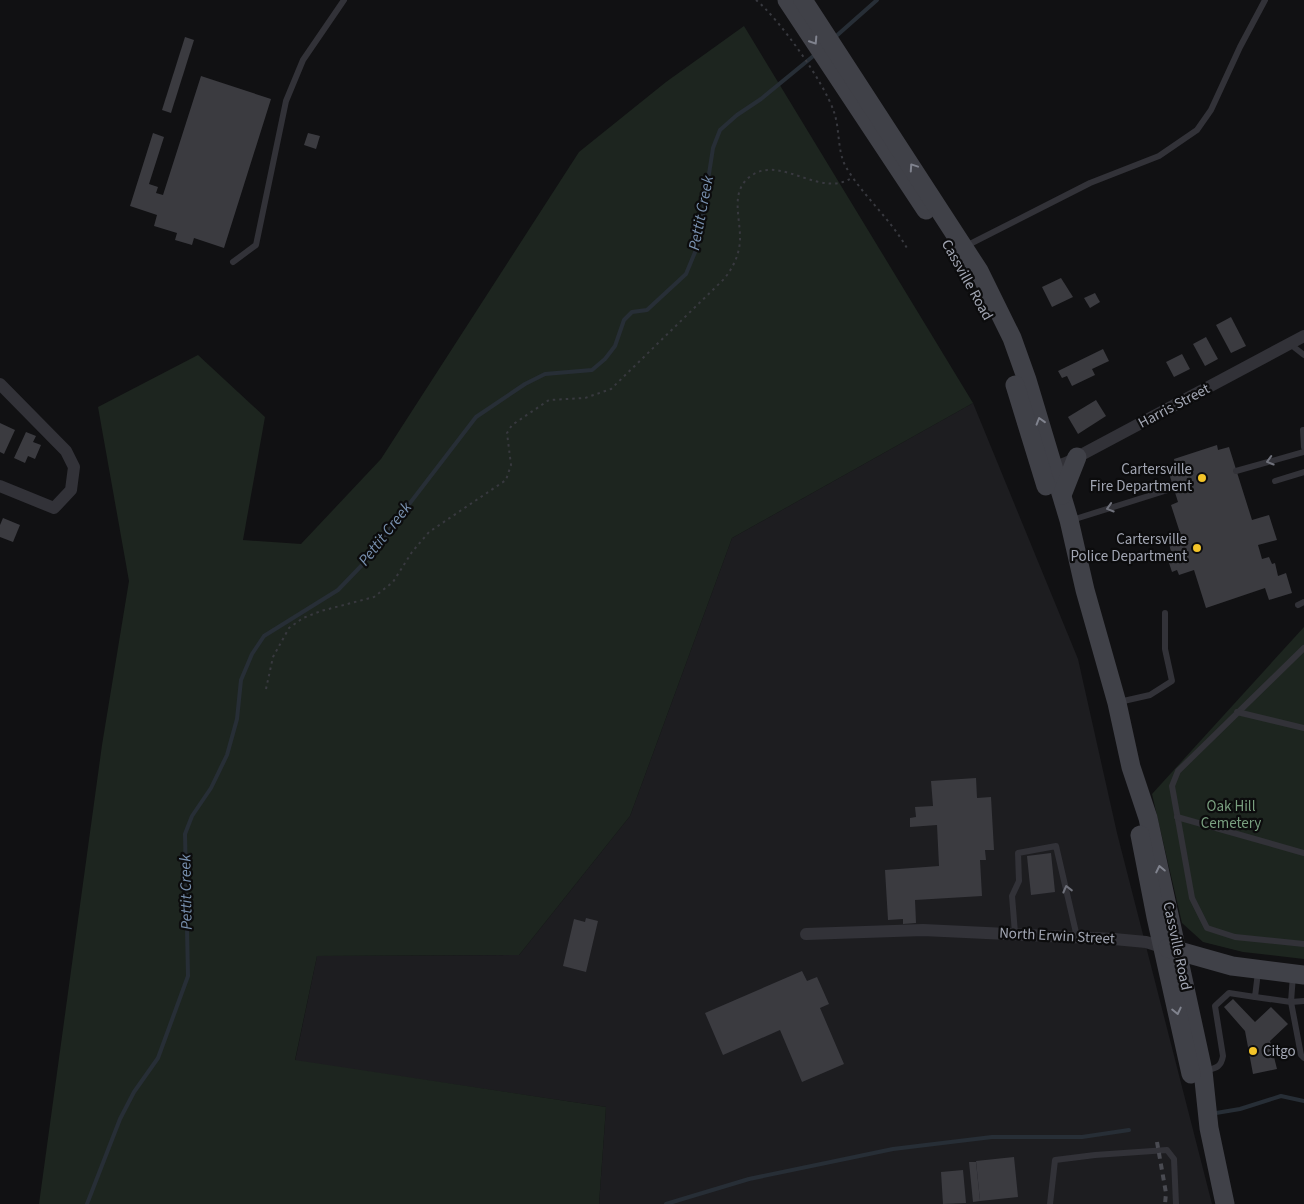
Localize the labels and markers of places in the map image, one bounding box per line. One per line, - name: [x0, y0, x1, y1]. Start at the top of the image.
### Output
- place label: Cartersville Fire Department: [1090, 459, 1192, 497]
- marker: Cartersville Fire Department: [1196, 472, 1208, 484]
- place label: Cartersville Police Department: [1070, 529, 1187, 567]
- marker: Cartersville Police Department: [1191, 542, 1203, 554]
- place label: Citgo: [1263, 1041, 1296, 1062]
- marker: Citgo: [1247, 1045, 1259, 1057]

